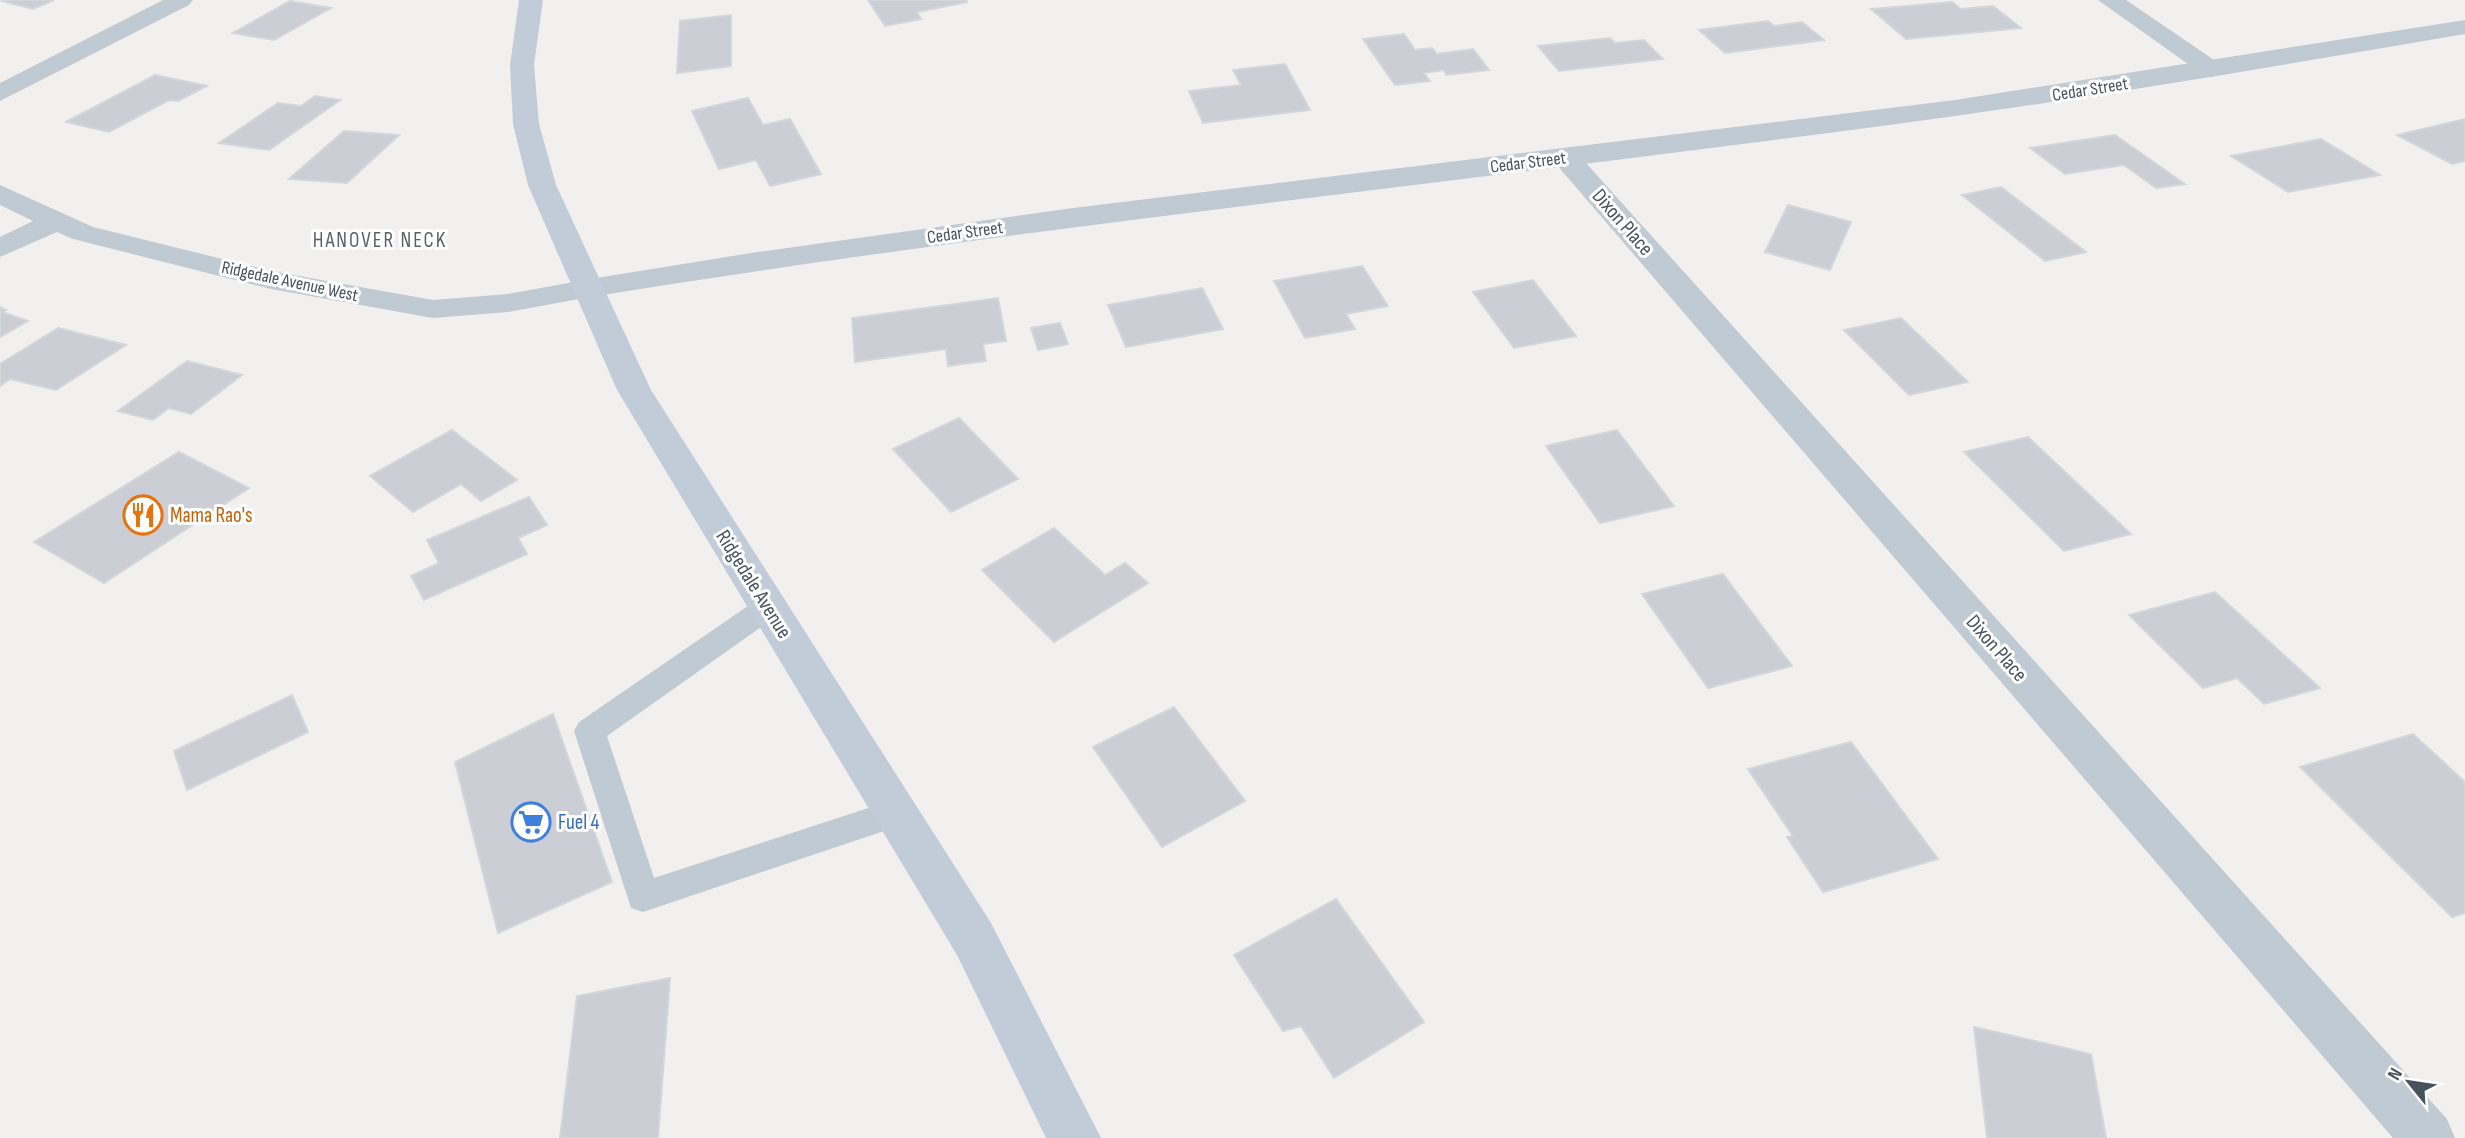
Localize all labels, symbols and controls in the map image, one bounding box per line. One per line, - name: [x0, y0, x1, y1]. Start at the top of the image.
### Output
- street label: Cedar Street: [2051, 73, 2130, 106]
- street label: Cedar Street: [1489, 147, 1568, 178]
- street label: Dixon Place: [1587, 184, 1658, 261]
- street label: Cedar Street: [926, 217, 1005, 248]
- district label: HANOVER NECK: [313, 228, 447, 253]
- street label: Ridgedale Avenue West: [220, 257, 360, 306]
- restaurant icon: Mama Rao's: [122, 494, 164, 536]
- place label: Mama Rao's: [170, 503, 253, 528]
- street label: Ridgedale Avenue: [710, 525, 797, 643]
- street label: Dixon Place: [1961, 610, 2032, 687]
- supermarket icon: Fuel 4: [510, 801, 552, 843]
- place label: Fuel 4: [558, 810, 599, 835]
- north arrow: [2374, 1047, 2444, 1117]
- text: N: [2383, 1064, 2408, 1084]

